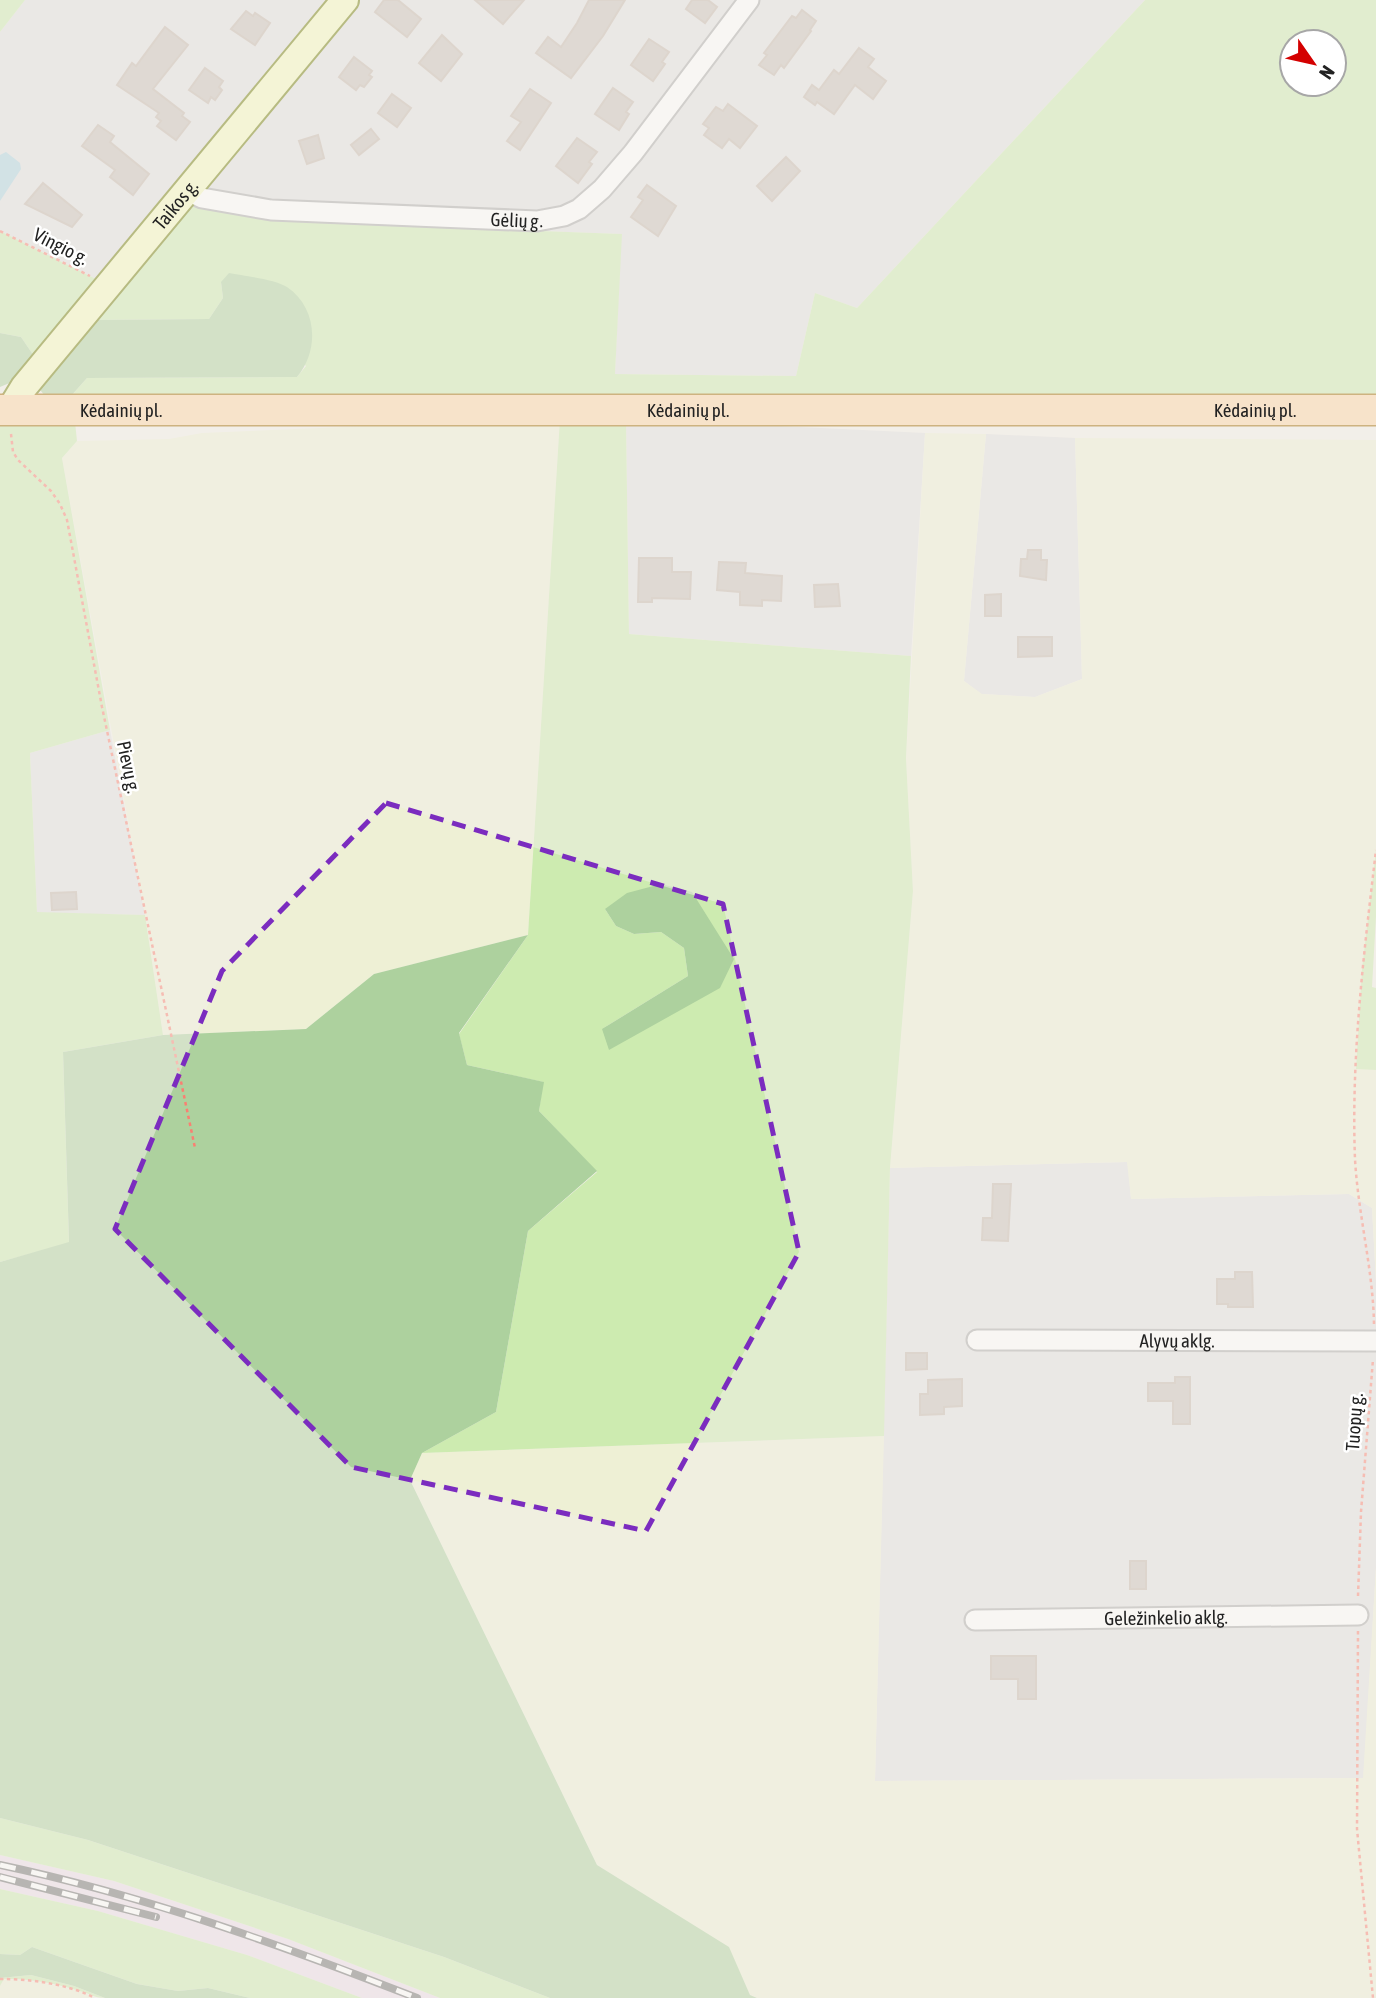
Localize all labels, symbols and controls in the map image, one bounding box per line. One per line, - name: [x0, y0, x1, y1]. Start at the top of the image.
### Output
- north arrow: [1278, 28, 1348, 98]
- text: N: [1315, 62, 1339, 83]
- street label: Taikos g.: [148, 175, 202, 234]
- street label: Gėlių g.: [490, 208, 544, 232]
- street label: Vingio g.: [30, 223, 92, 269]
- street label: Kėdainių pl.: [80, 399, 162, 421]
- street label: Kėdainių pl.: [647, 399, 729, 421]
- street label: Kėdainių pl.: [1214, 399, 1296, 421]
- street label: Pievų g.: [113, 739, 145, 795]
- street label: Alyvų aklg.: [1139, 1329, 1215, 1352]
- street label: Tuopų g.: [1341, 1392, 1367, 1452]
- street label: Geležinkelio aklg.: [1104, 1606, 1228, 1629]

